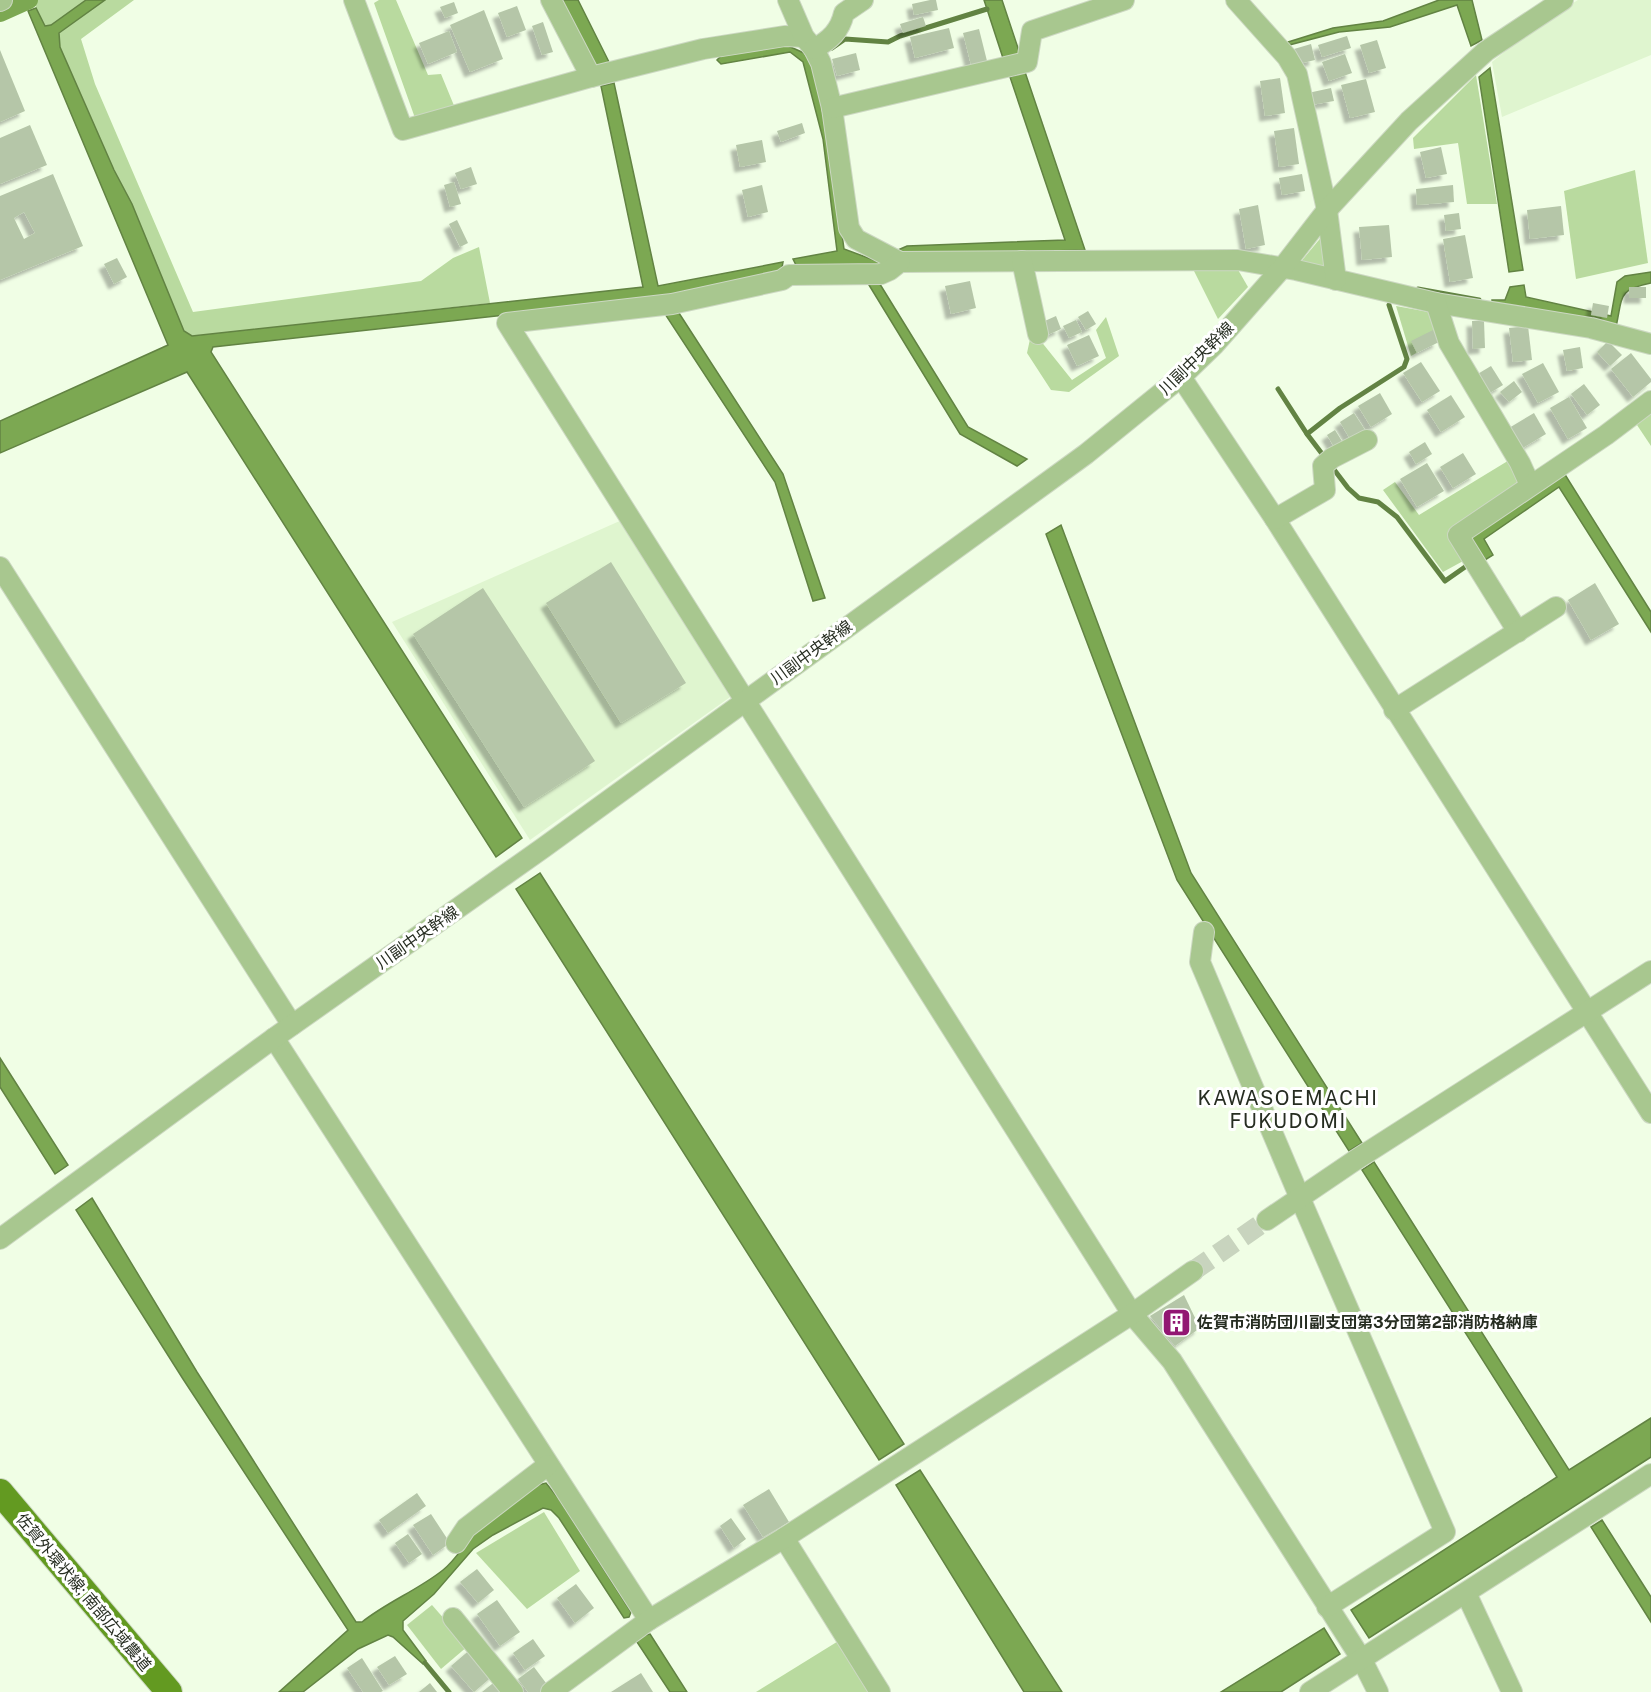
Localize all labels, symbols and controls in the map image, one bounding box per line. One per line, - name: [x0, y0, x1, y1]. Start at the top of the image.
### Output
- street label: 川副中央幹線: [1155, 318, 1237, 399]
- street label: 川副中央幹線: [767, 617, 856, 688]
- street label: 川副中央幹線: [373, 902, 462, 973]
- district label: KAWASOEMACHI FUKUDOMI: [1198, 1086, 1378, 1133]
- building icon: 佐賀市消防団川副支団第3分団第2部消防格納庫: [1160, 1306, 1192, 1338]
- place label: 佐賀市消防団川副支団第3分団第2部消防格納庫: [1196, 1313, 1538, 1332]
- street label: 佐賀外環状線; 南部広域農道: [12, 1510, 155, 1675]

